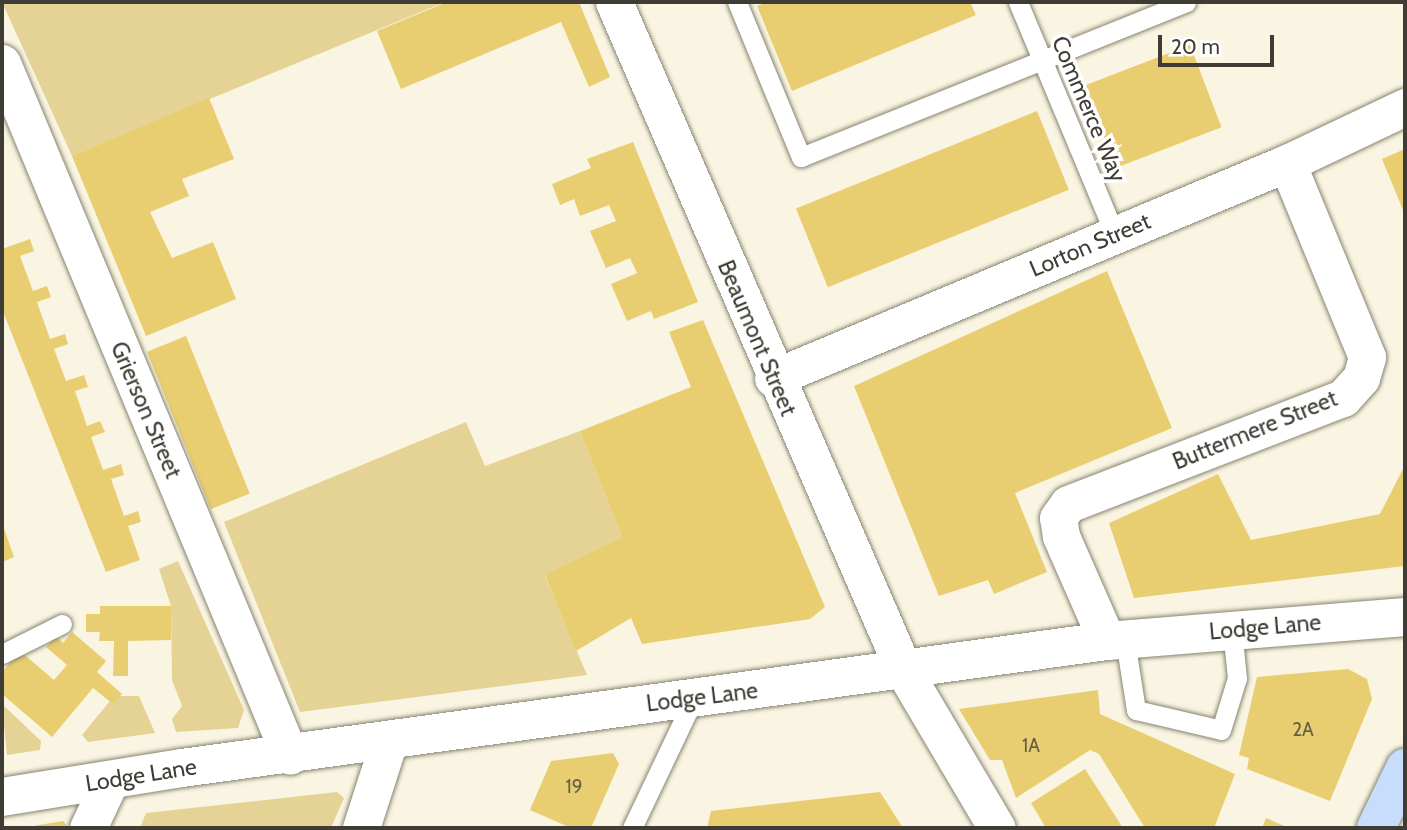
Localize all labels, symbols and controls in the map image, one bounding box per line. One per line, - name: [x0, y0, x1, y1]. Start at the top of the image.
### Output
- scale bar: [1162, 21, 1278, 65]
- street label: Commerce Way: [1046, 32, 1132, 186]
- text: 20 m: [1171, 34, 1220, 59]
- street label: Lorton Street: [1025, 207, 1155, 283]
- street label: Beaumont Street: [712, 256, 802, 420]
- street label: Grierson Street: [105, 337, 187, 483]
- street label: Buttermere Street: [1169, 384, 1341, 476]
- street label: Lodge Lane: [1208, 608, 1322, 646]
- street label: Lodge Lane: [645, 676, 759, 718]
- house number: 2A: [1292, 719, 1314, 741]
- house number: 1A: [1022, 735, 1040, 757]
- street label: Lodge Lane: [83, 753, 199, 797]
- house number: 19: [566, 776, 582, 798]

